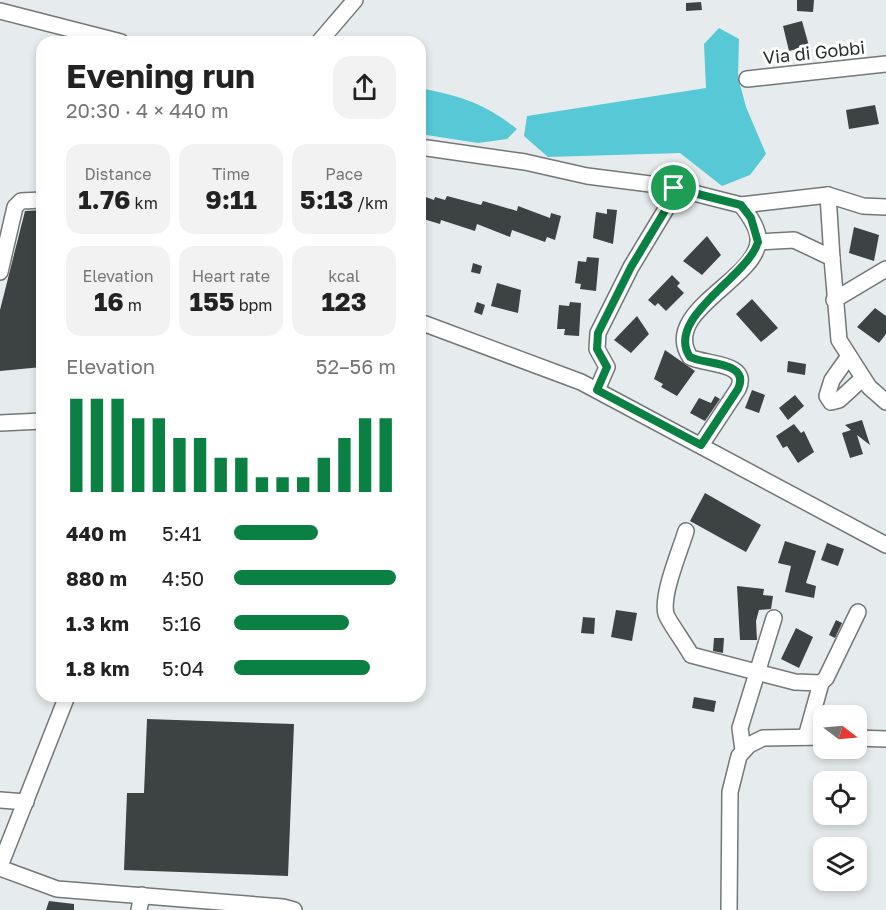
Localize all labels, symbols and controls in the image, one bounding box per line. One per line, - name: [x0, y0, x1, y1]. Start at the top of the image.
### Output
- street label: Via di Gobbi: [762, 36, 866, 68]
- text: Evening run: [66, 56, 255, 95]
- button: share: [333, 56, 396, 119]
- text: 20:30 · 4 × 440 m: [66, 98, 229, 122]
- pin: [648, 162, 699, 213]
- text: Distance: [84, 164, 152, 184]
- text: Time: [212, 164, 250, 184]
- text: Pace: [325, 164, 363, 184]
- icon: arrive: [657, 171, 690, 204]
- text: 1.76: [78, 184, 131, 215]
- text: 9:11: [205, 184, 257, 215]
- text: 5:13: [300, 184, 353, 215]
- text: km: [131, 193, 158, 213]
- text: /km: [353, 193, 388, 213]
- text: Elevation: [82, 266, 154, 286]
- text: Heart rate: [192, 266, 270, 286]
- text: kcal: [328, 266, 360, 286]
- text: 16: [94, 286, 124, 317]
- text: 155: [190, 286, 235, 317]
- text: 123: [321, 286, 367, 317]
- text: m: [124, 295, 142, 315]
- text: bpm: [235, 295, 272, 315]
- text: Elevation: [66, 354, 155, 378]
- text: 52–56 m: [316, 354, 396, 378]
- text: 440 m: [66, 521, 127, 545]
- text: 5:41: [162, 521, 202, 545]
- text: 880 m: [66, 566, 127, 590]
- text: 4:50: [162, 566, 204, 590]
- text: 1.3 km: [66, 611, 129, 635]
- text: 5:16: [162, 611, 201, 635]
- text: 1.8 km: [66, 656, 130, 680]
- text: 5:04: [162, 656, 204, 680]
- north arrow: [813, 705, 867, 759]
- map controls: [813, 705, 867, 891]
- button: locate: [813, 771, 867, 825]
- button: layers: [813, 837, 867, 891]

